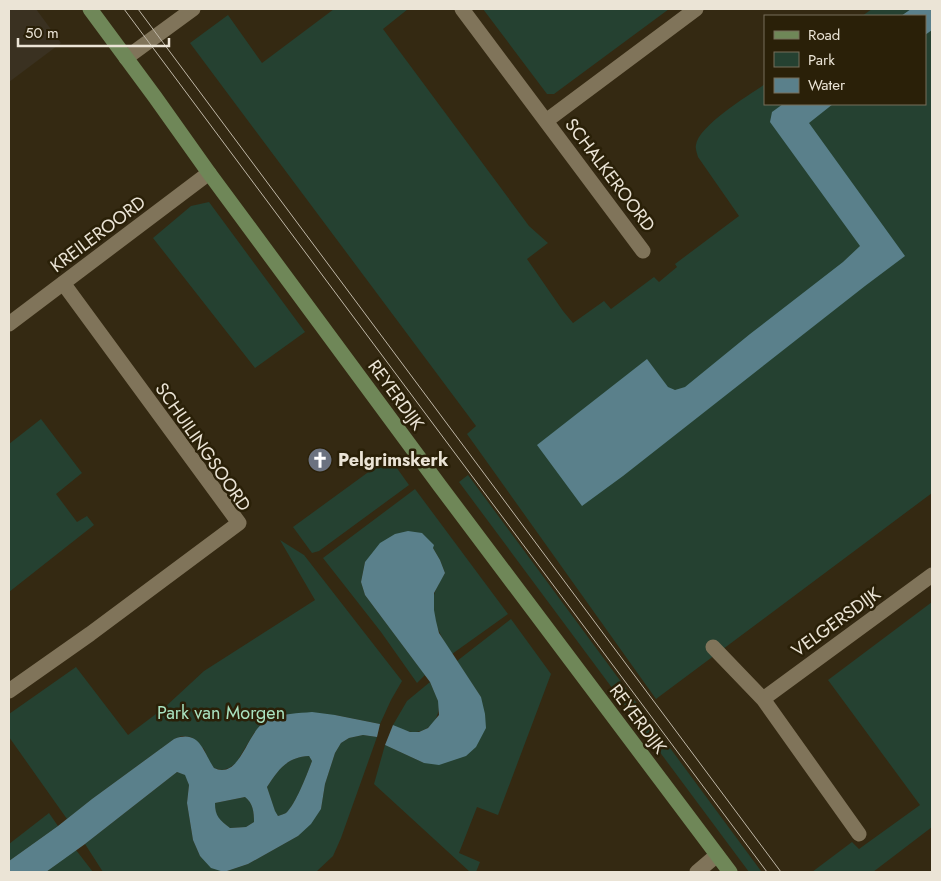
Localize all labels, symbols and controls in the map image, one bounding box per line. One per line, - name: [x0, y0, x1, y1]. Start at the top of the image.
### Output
- scale bar: [18, 15, 169, 47]
- legend: [764, 15, 926, 105]
- text: 50 m: [25, 22, 59, 44]
- text: Road: [808, 24, 840, 46]
- text: Park: [808, 49, 835, 71]
- text: Water: [808, 74, 846, 96]
- street label: SCHALKEROORD: [559, 113, 661, 237]
- street label: KREILEROORD: [45, 189, 151, 279]
- street label: REYERDIJK: [362, 355, 431, 436]
- street label: SCHUILINGSOORD: [149, 377, 257, 517]
- church icon: Pelgrimskerk: [307, 447, 333, 473]
- place label: Pelgrimskerk: [338, 447, 449, 473]
- street label: VELGERSDIJK: [786, 580, 886, 663]
- street label: REYERDIJK: [603, 679, 673, 760]
- park label: Park van Morgen: [157, 700, 285, 726]

